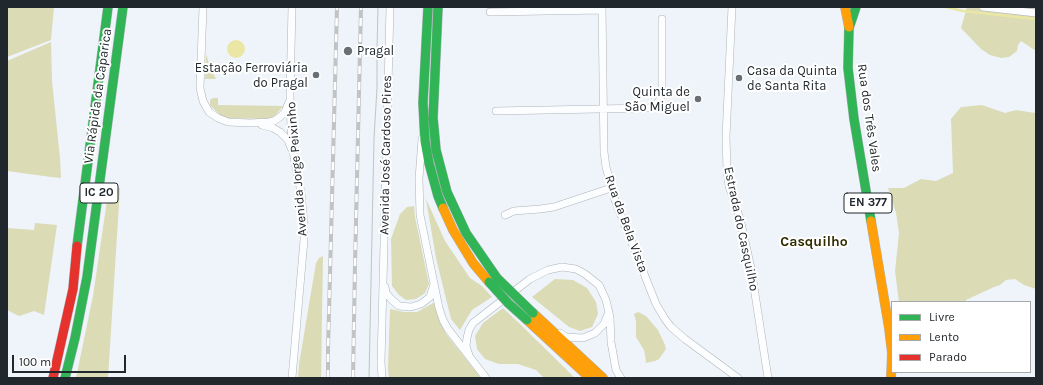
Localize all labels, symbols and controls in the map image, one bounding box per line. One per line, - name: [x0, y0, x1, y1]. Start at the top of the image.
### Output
- street label: Via Rápida da Caparica: [81, 27, 115, 165]
- place label: Pragal: [357, 43, 394, 59]
- marker: Pragal: [342, 45, 354, 57]
- place label: Estação Ferroviária do Pragal: [195, 60, 308, 91]
- place label: Casa da Quinta de Santa Rita: [747, 63, 837, 94]
- street label: Rua dos Três Vales: [854, 63, 884, 173]
- marker: Estação Ferroviária do Pragal: [311, 70, 321, 80]
- marker: Casa da Quinta de Santa Rita: [734, 73, 744, 83]
- street label: Avenida José Cardoso Pires: [377, 75, 395, 235]
- place label: Quinta de São Miguel: [624, 84, 690, 115]
- marker: Quinta de São Miguel: [693, 94, 703, 104]
- street label: Avenida Jorge Peixinho: [283, 101, 311, 237]
- street label: Estrada do Casquilho: [720, 165, 762, 293]
- street label: Rua da Bela Vista: [601, 173, 651, 275]
- road number: IC 20: [80, 183, 118, 203]
- road number: EN 377: [844, 193, 892, 213]
- district label: Casquilho: [780, 234, 848, 250]
- legend: [891, 301, 1031, 373]
- text: Livre: [929, 310, 955, 324]
- text: Lento: [929, 330, 959, 344]
- scale bar: [14, 347, 128, 373]
- text: Parado: [929, 350, 967, 364]
- text: 100 m: [19, 355, 51, 369]

